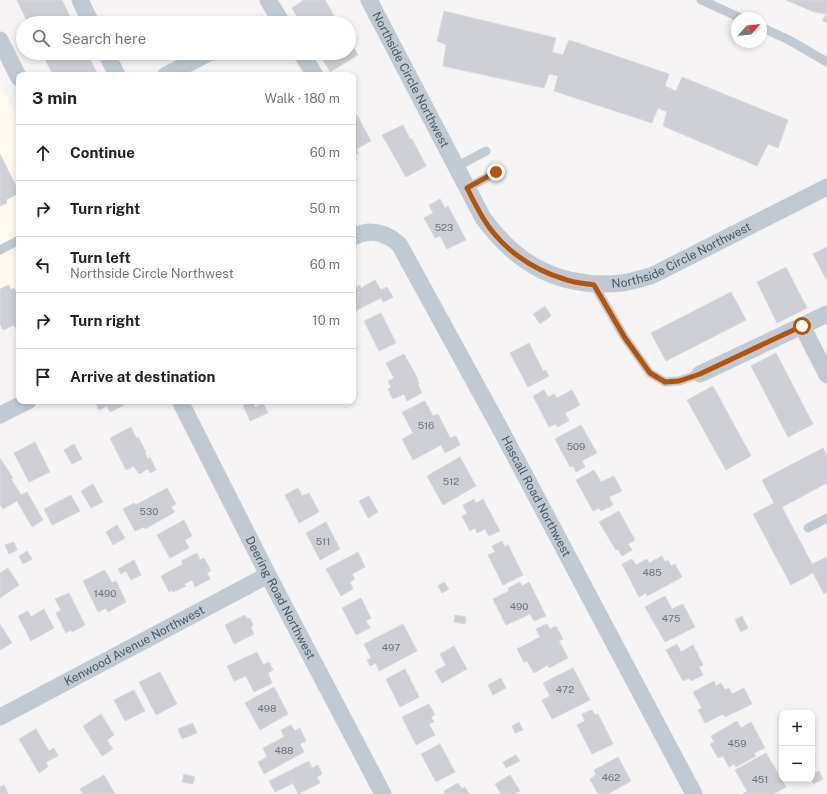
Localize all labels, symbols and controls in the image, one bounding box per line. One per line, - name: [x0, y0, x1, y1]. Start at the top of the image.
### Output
- street label: Northside Circle Northwest: [369, 9, 452, 150]
- north arrow: [731, 12, 767, 48]
- search box: [16, 16, 356, 60]
- icon: search: [30, 27, 52, 49]
- text: Search here: [62, 30, 146, 47]
- text: 3 min: [32, 88, 77, 108]
- text: Walk · 180 m: [265, 91, 340, 106]
- icon: ahead: [32, 142, 54, 164]
- text: Continue: [70, 144, 135, 161]
- text: 60 m: [310, 145, 340, 160]
- route end: [487, 163, 505, 181]
- icon: right: [32, 198, 54, 220]
- text: Turn right: [70, 200, 140, 217]
- text: 50 m: [309, 201, 340, 216]
- street label: Northside Circle Northwest: [611, 219, 754, 291]
- house number: 523: [435, 221, 453, 233]
- text: Turn left: [70, 249, 131, 266]
- icon: left: [32, 254, 54, 276]
- text: 60 m: [310, 257, 340, 272]
- text: Northside Circle Northwest: [70, 266, 234, 281]
- icon: right: [32, 310, 54, 332]
- text: Turn right: [70, 312, 140, 329]
- text: 10 m: [312, 313, 340, 328]
- route start: [793, 317, 811, 335]
- icon: arrive: [32, 366, 54, 388]
- text: Arrive at destination: [70, 368, 215, 385]
- house number: 516: [418, 419, 434, 431]
- street label: Hascall Road Northwest: [498, 434, 574, 559]
- house number: 509: [567, 440, 585, 452]
- house number: 512: [443, 475, 459, 487]
- house number: 530: [140, 505, 158, 517]
- street label: Deering Road Northwest: [243, 534, 318, 662]
- house number: 511: [316, 535, 330, 547]
- house number: 485: [642, 566, 662, 578]
- house number: 1490: [94, 587, 116, 599]
- house number: 490: [510, 600, 528, 612]
- street label: Kenwood Avenue Northwest: [62, 603, 207, 689]
- house number: 475: [662, 612, 680, 624]
- house number: 497: [382, 641, 400, 653]
- house number: 472: [556, 683, 574, 695]
- house number: 498: [258, 702, 276, 714]
- map controls: [779, 710, 815, 782]
- button: +: [779, 710, 815, 746]
- house number: 459: [728, 737, 746, 749]
- house number: 488: [274, 744, 294, 756]
- button: −: [779, 746, 815, 782]
- house number: 462: [602, 771, 620, 783]
- house number: 451: [752, 773, 768, 785]

